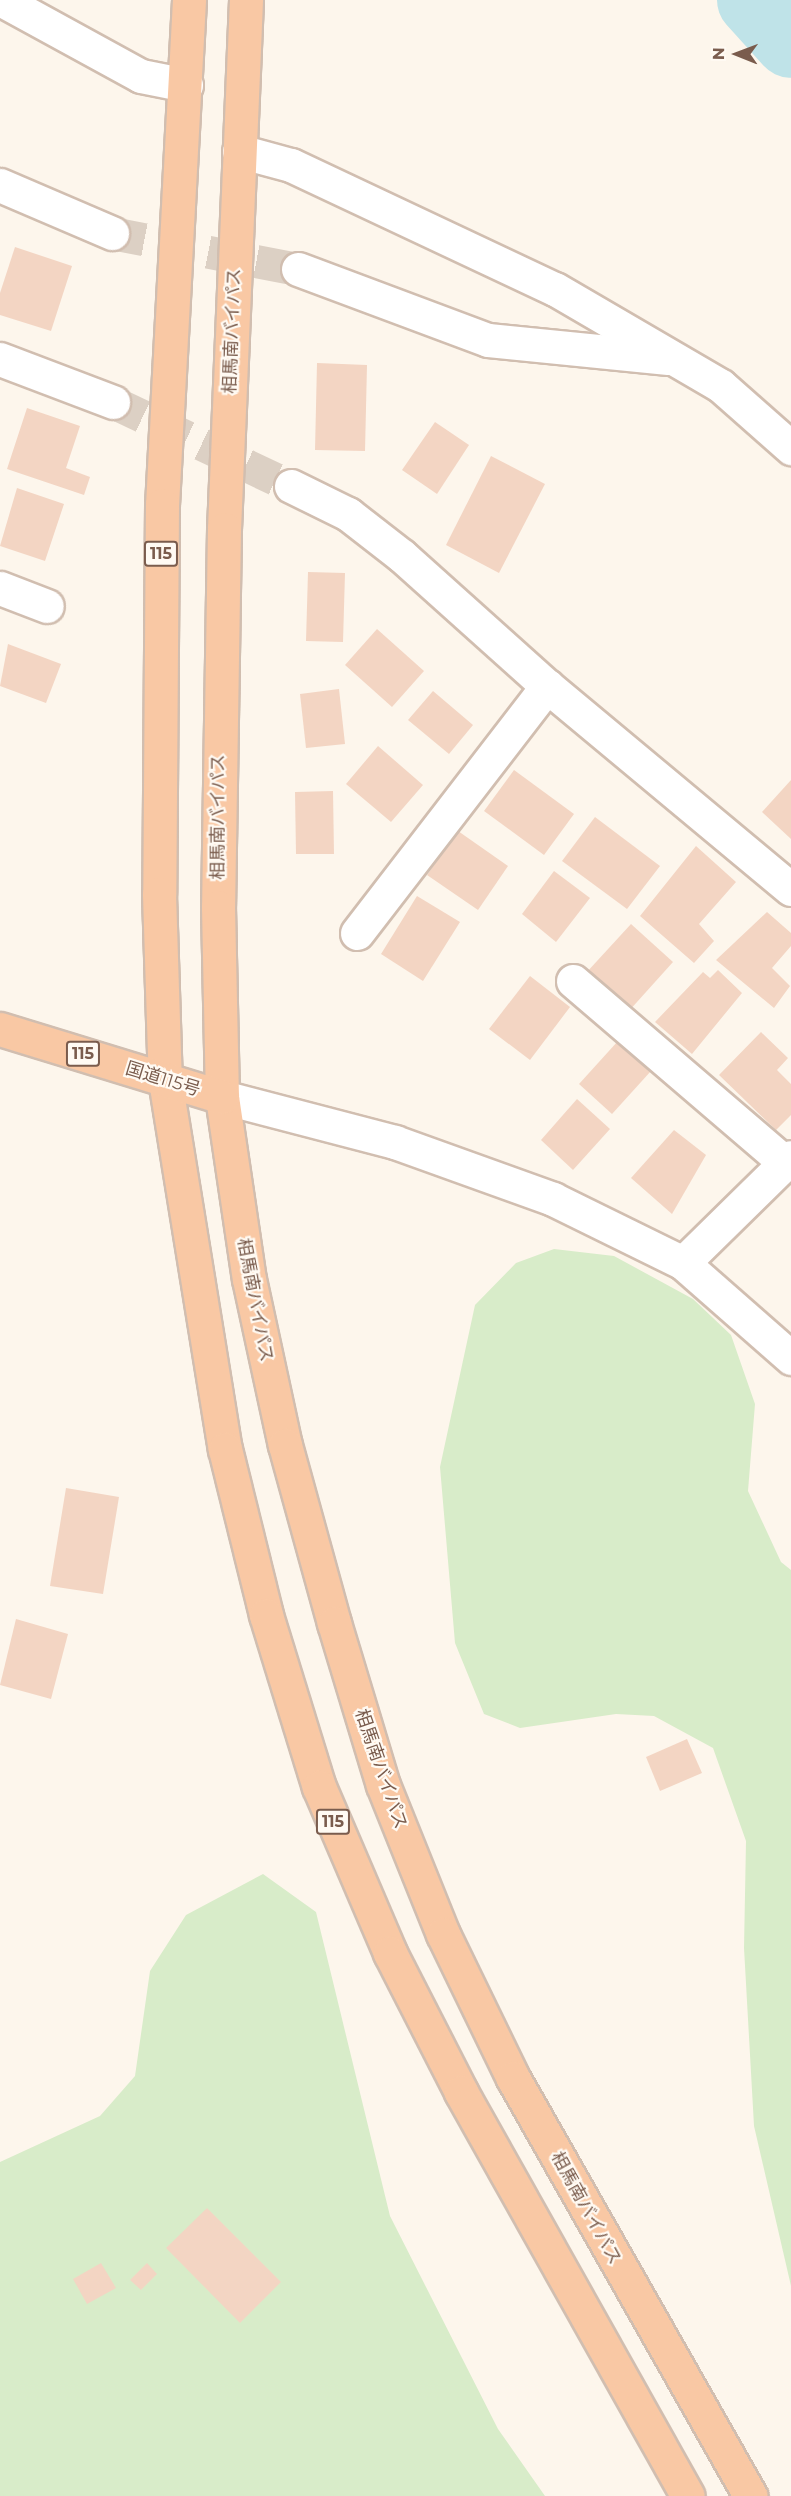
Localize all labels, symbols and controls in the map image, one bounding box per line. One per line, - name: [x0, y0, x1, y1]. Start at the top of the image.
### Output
- north arrow: [707, 24, 767, 84]
- text: N: [709, 47, 728, 60]
- street label: 相馬南バイパス: [219, 268, 245, 394]
- road number: 115: [143, 541, 179, 567]
- street label: 相馬南バイパス: [207, 754, 229, 880]
- road number: 115: [65, 1041, 101, 1067]
- street label: 国道115号: [123, 1057, 203, 1101]
- street label: 相馬南バイパス: [232, 1236, 278, 1364]
- street label: 相馬南バイパス: [350, 1706, 412, 1832]
- road number: 115: [315, 1809, 351, 1835]
- street label: 相馬南バイパス: [546, 2148, 626, 2268]

